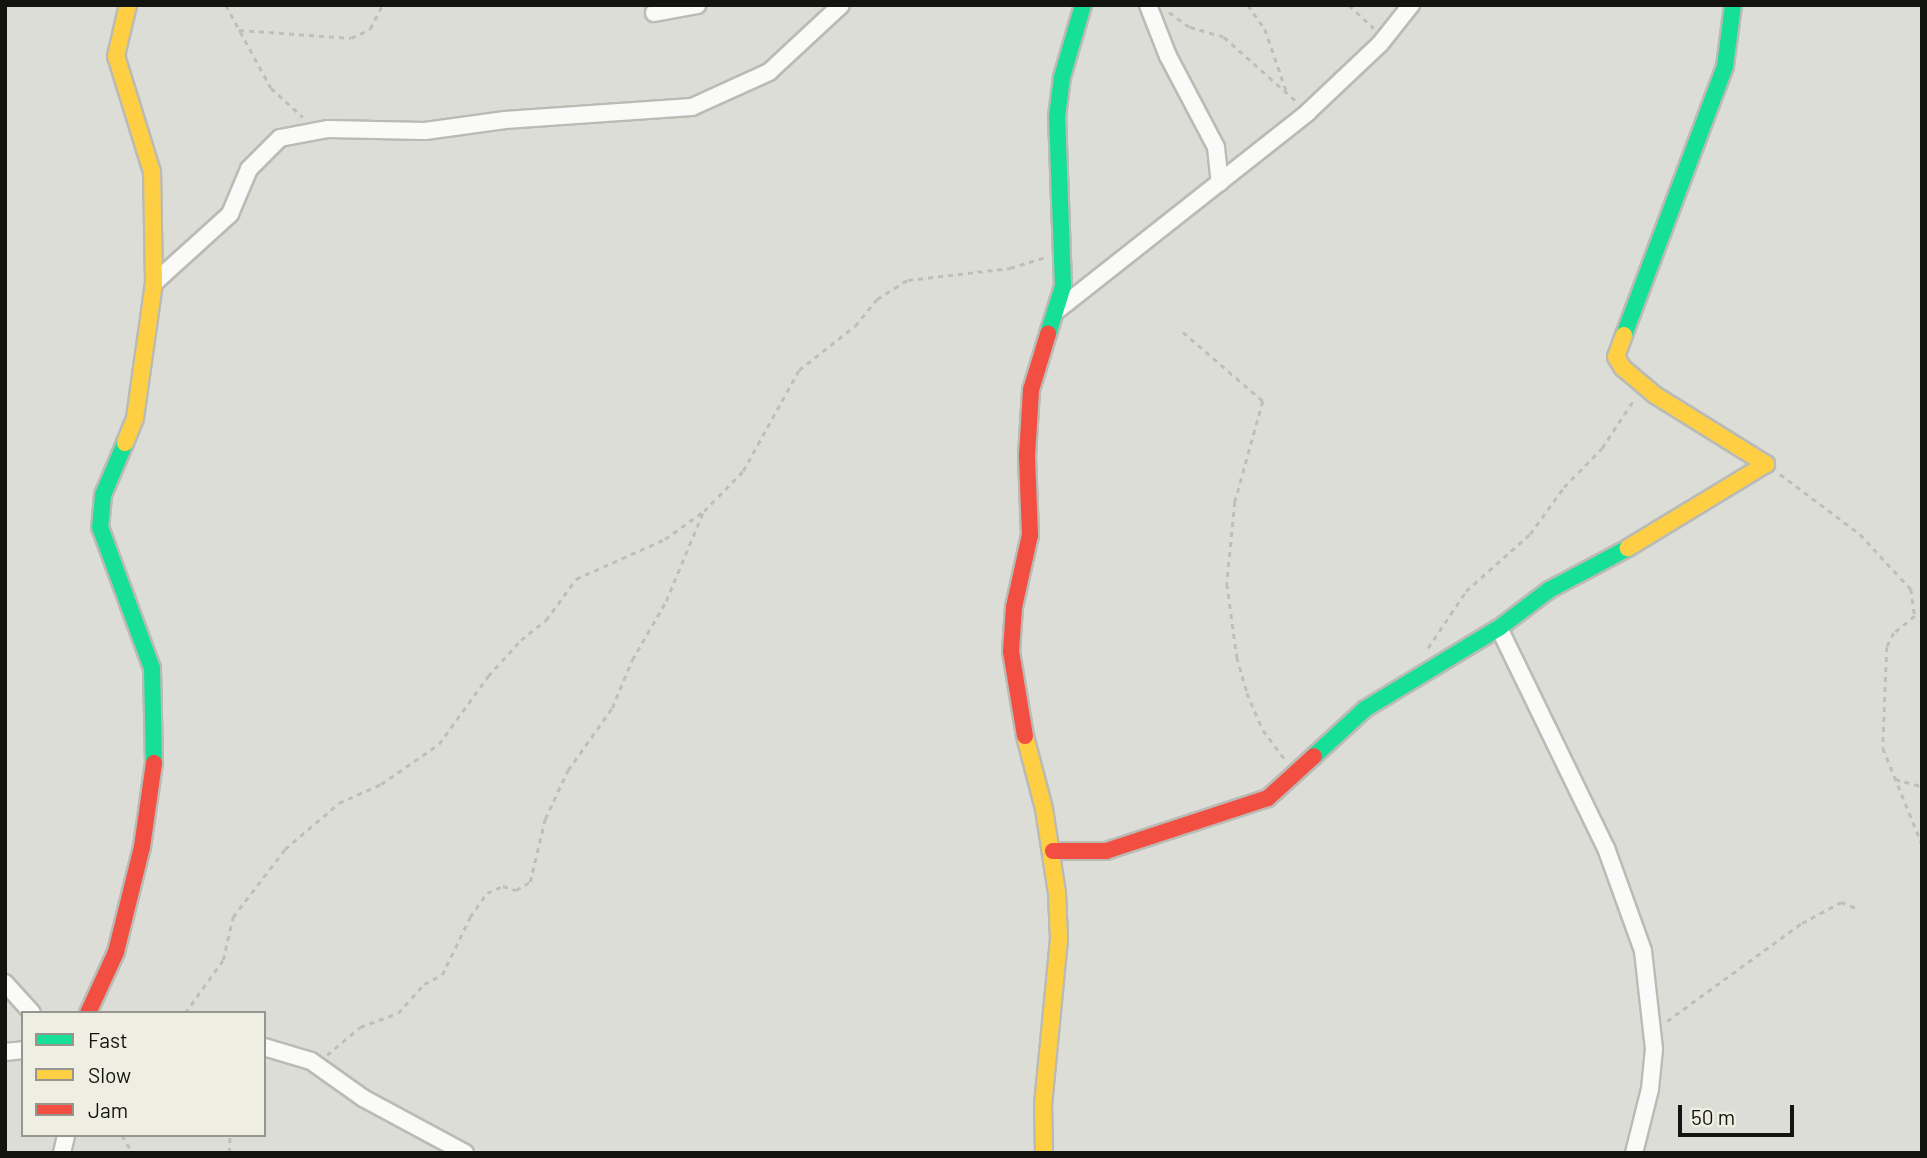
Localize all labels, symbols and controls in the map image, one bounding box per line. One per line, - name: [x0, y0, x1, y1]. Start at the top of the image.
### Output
- legend: [21, 1011, 266, 1137]
- text: Fast: [88, 1027, 128, 1052]
- text: Slow: [88, 1062, 131, 1087]
- scale bar: [1682, 1092, 1798, 1136]
- text: Jam: [88, 1097, 128, 1122]
- text: 50 m: [1691, 1104, 1735, 1129]

